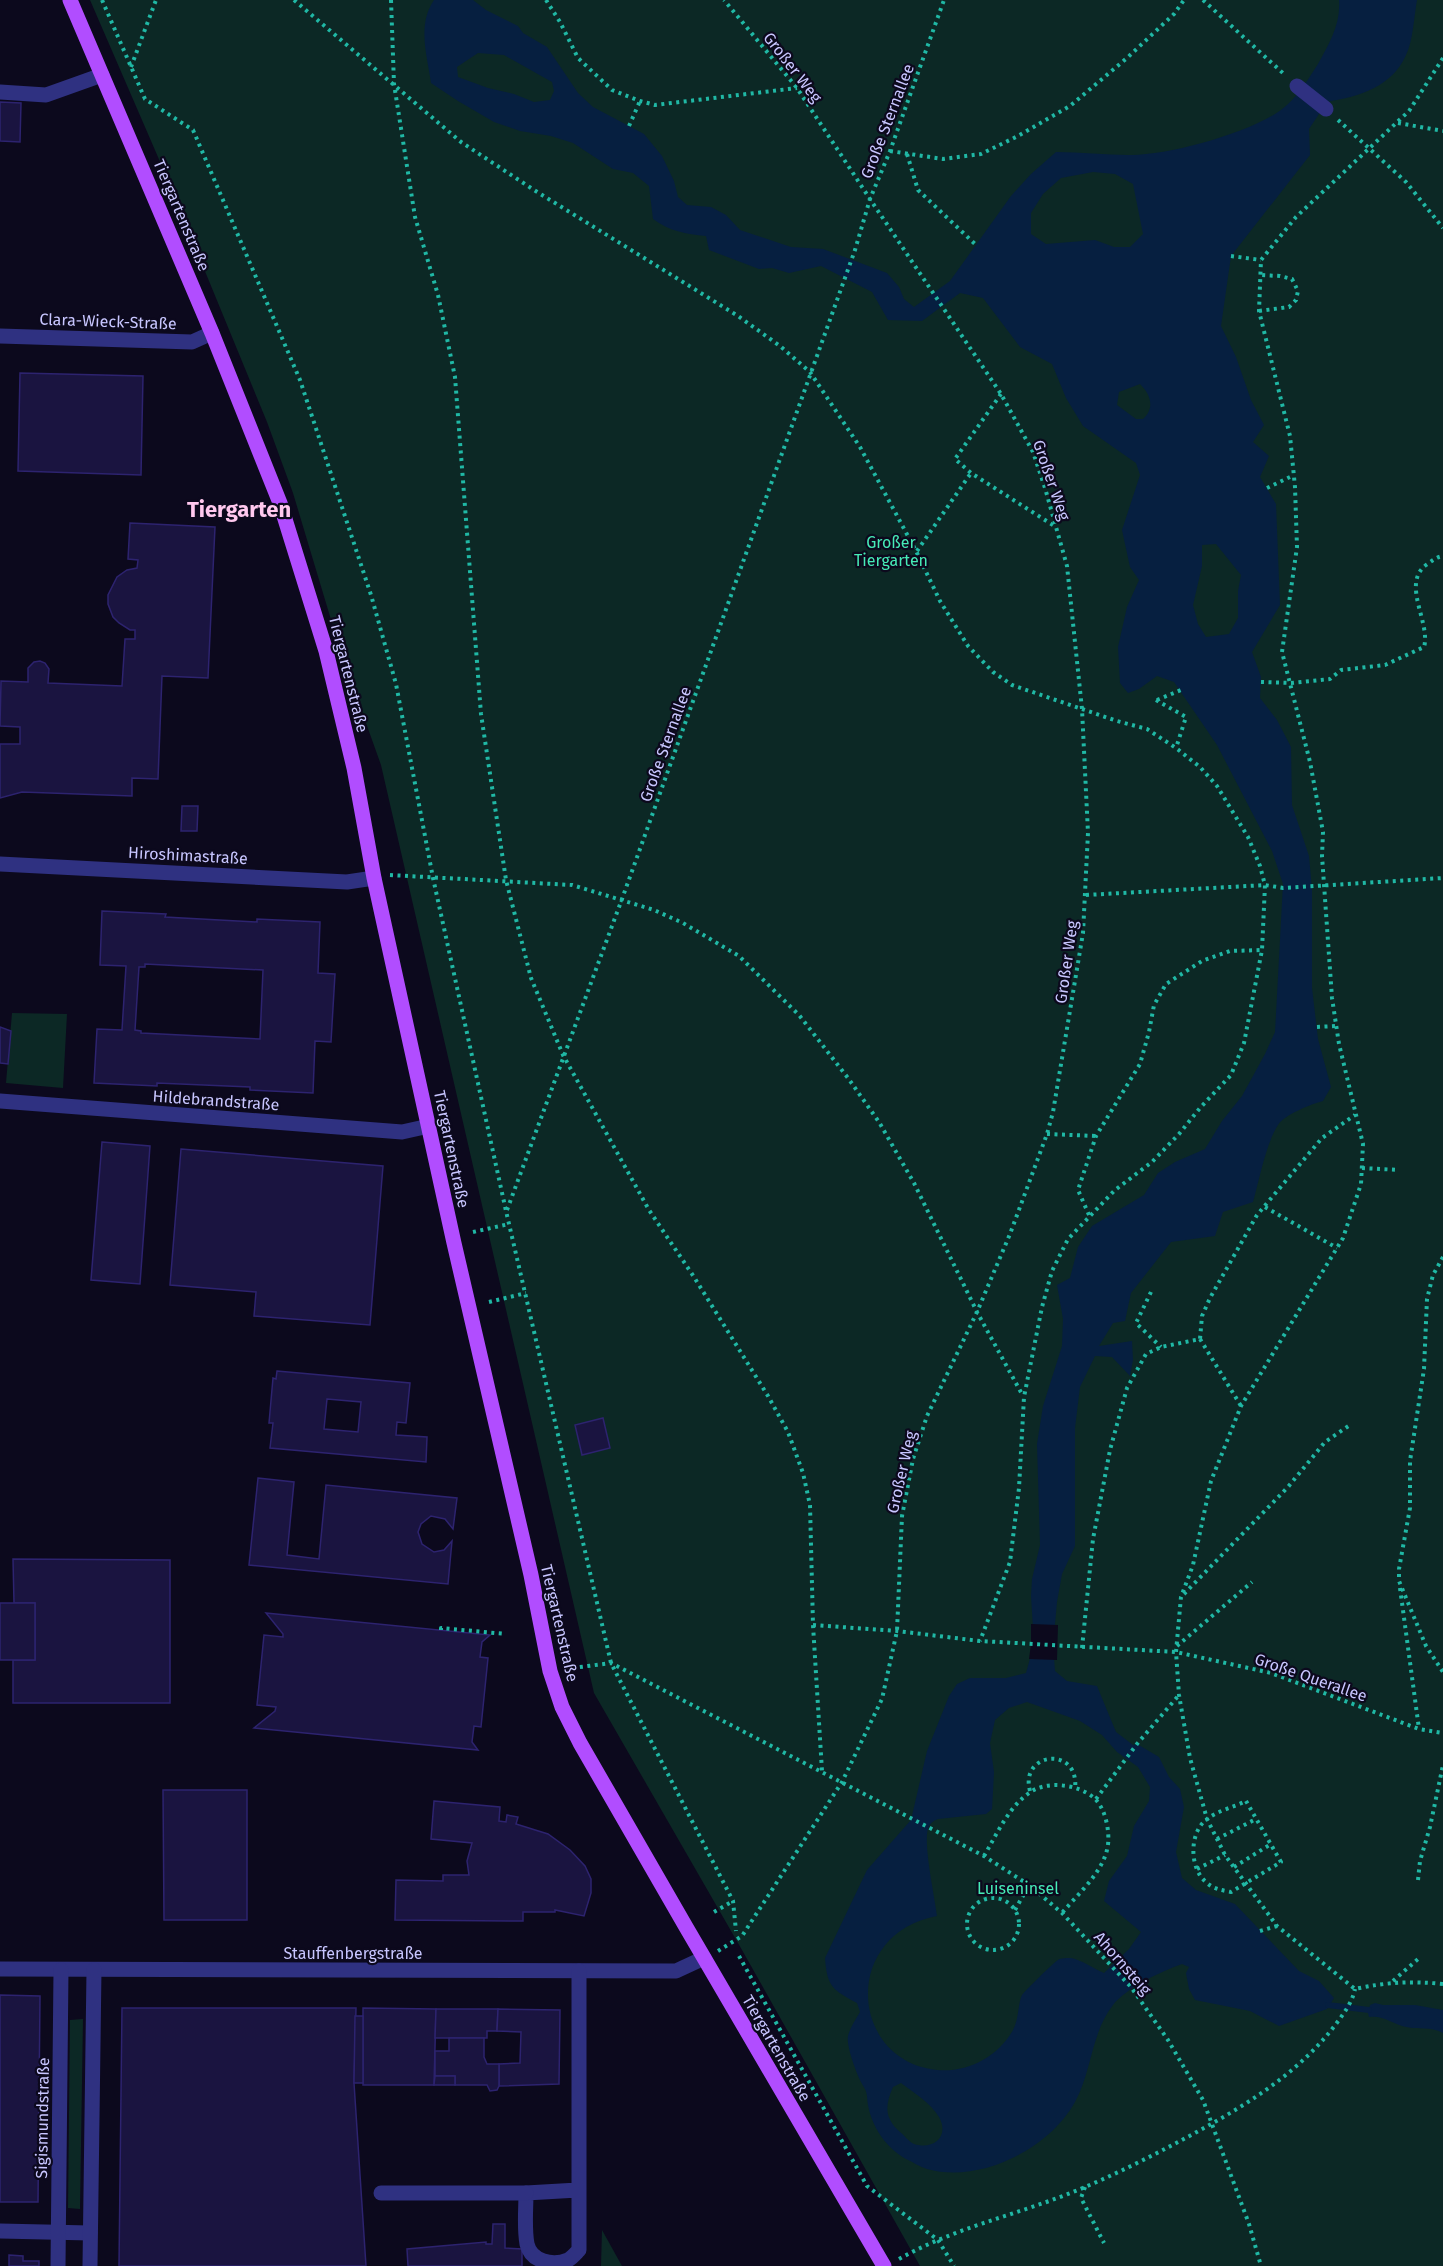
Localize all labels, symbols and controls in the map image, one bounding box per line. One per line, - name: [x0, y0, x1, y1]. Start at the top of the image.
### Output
- street label: Großer Weg: [759, 28, 826, 107]
- street label: Große Sternallee: [857, 61, 918, 181]
- street label: Tiergartenstraße: [149, 156, 214, 274]
- street label: Clara-Wieck-Straße: [39, 310, 177, 333]
- street label: Großer Weg: [1029, 437, 1074, 524]
- district label: Tiergarten: [187, 496, 291, 523]
- park label: Großer Tiergarten: [854, 533, 928, 570]
- street label: Tiergartenstraße: [325, 614, 372, 735]
- street label: Große Sternallee: [636, 684, 695, 804]
- street label: Hiroshimastraße: [128, 843, 248, 868]
- street label: Großer Weg: [1051, 919, 1082, 1005]
- street label: Hildebrandstraße: [152, 1087, 280, 1114]
- street label: Tiergartenstraße: [430, 1089, 473, 1210]
- street label: Großer Weg: [883, 1428, 920, 1515]
- street label: Tiergartenstraße: [537, 1563, 582, 1684]
- street label: Große Querallee: [1252, 1649, 1370, 1706]
- park label: Luiseninsel: [977, 1879, 1059, 1898]
- street label: Ahornsteig: [1090, 1928, 1156, 2000]
- street label: Stauffenbergstraße: [283, 1944, 423, 1963]
- street label: Tiergartenstraße: [738, 1992, 815, 2105]
- street label: Sigismundstraße: [32, 2057, 53, 2179]

